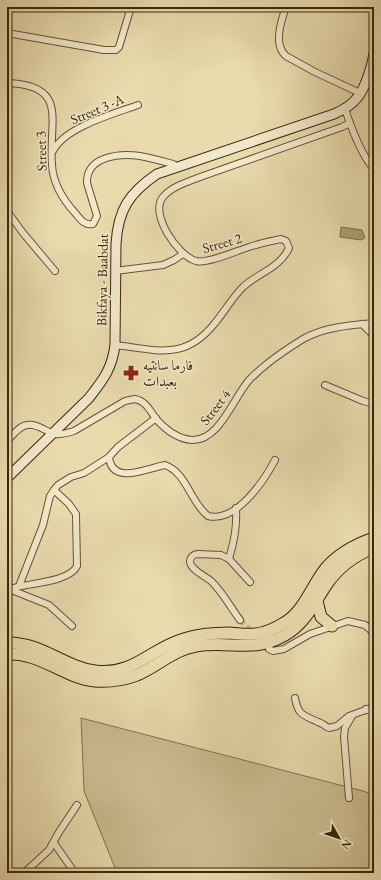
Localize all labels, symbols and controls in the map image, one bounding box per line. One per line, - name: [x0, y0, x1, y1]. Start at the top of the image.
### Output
- street label: Street 3 -A: [67, 90, 127, 128]
- street label: Street 3: [31, 130, 51, 171]
- street label: Street 2: [200, 229, 244, 257]
- street label: Bikfaya - Baabdat: [92, 233, 112, 326]
- place label: فارما سانتيه بعبدات: [143, 356, 193, 390]
- pharmacy icon: فارما سانتيه بعبدات: [122, 364, 140, 382]
- street label: Street 4: [196, 385, 234, 429]
- north arrow: [319, 818, 359, 858]
- text: N: [338, 837, 355, 852]

